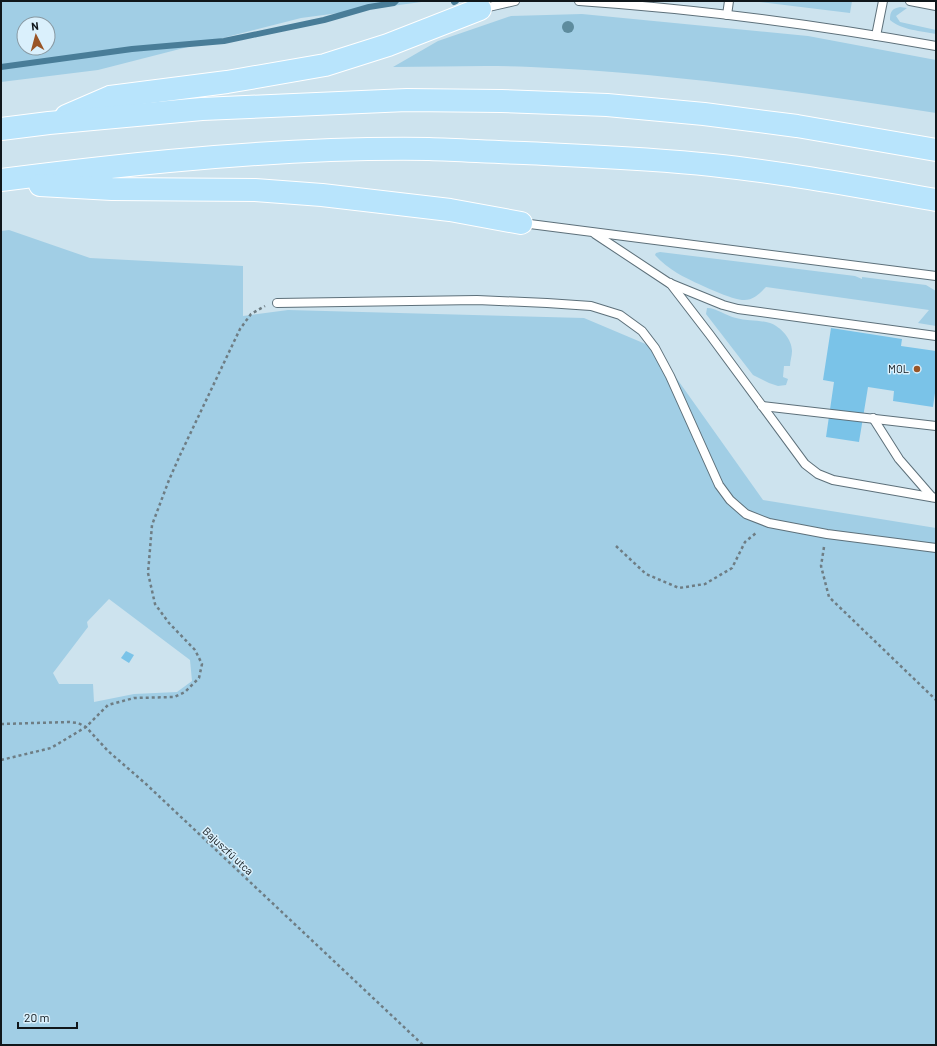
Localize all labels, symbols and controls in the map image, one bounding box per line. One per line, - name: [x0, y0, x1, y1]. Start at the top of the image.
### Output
- north arrow: [16, 16, 56, 56]
- text: N: [31, 19, 39, 32]
- place label: MOL: [888, 362, 909, 375]
- marker: MOL: [912, 364, 922, 374]
- street label: Bajuszfű utca: [200, 824, 256, 877]
- scale bar: [18, 1004, 77, 1030]
- text: 20 m: [24, 1010, 50, 1024]

